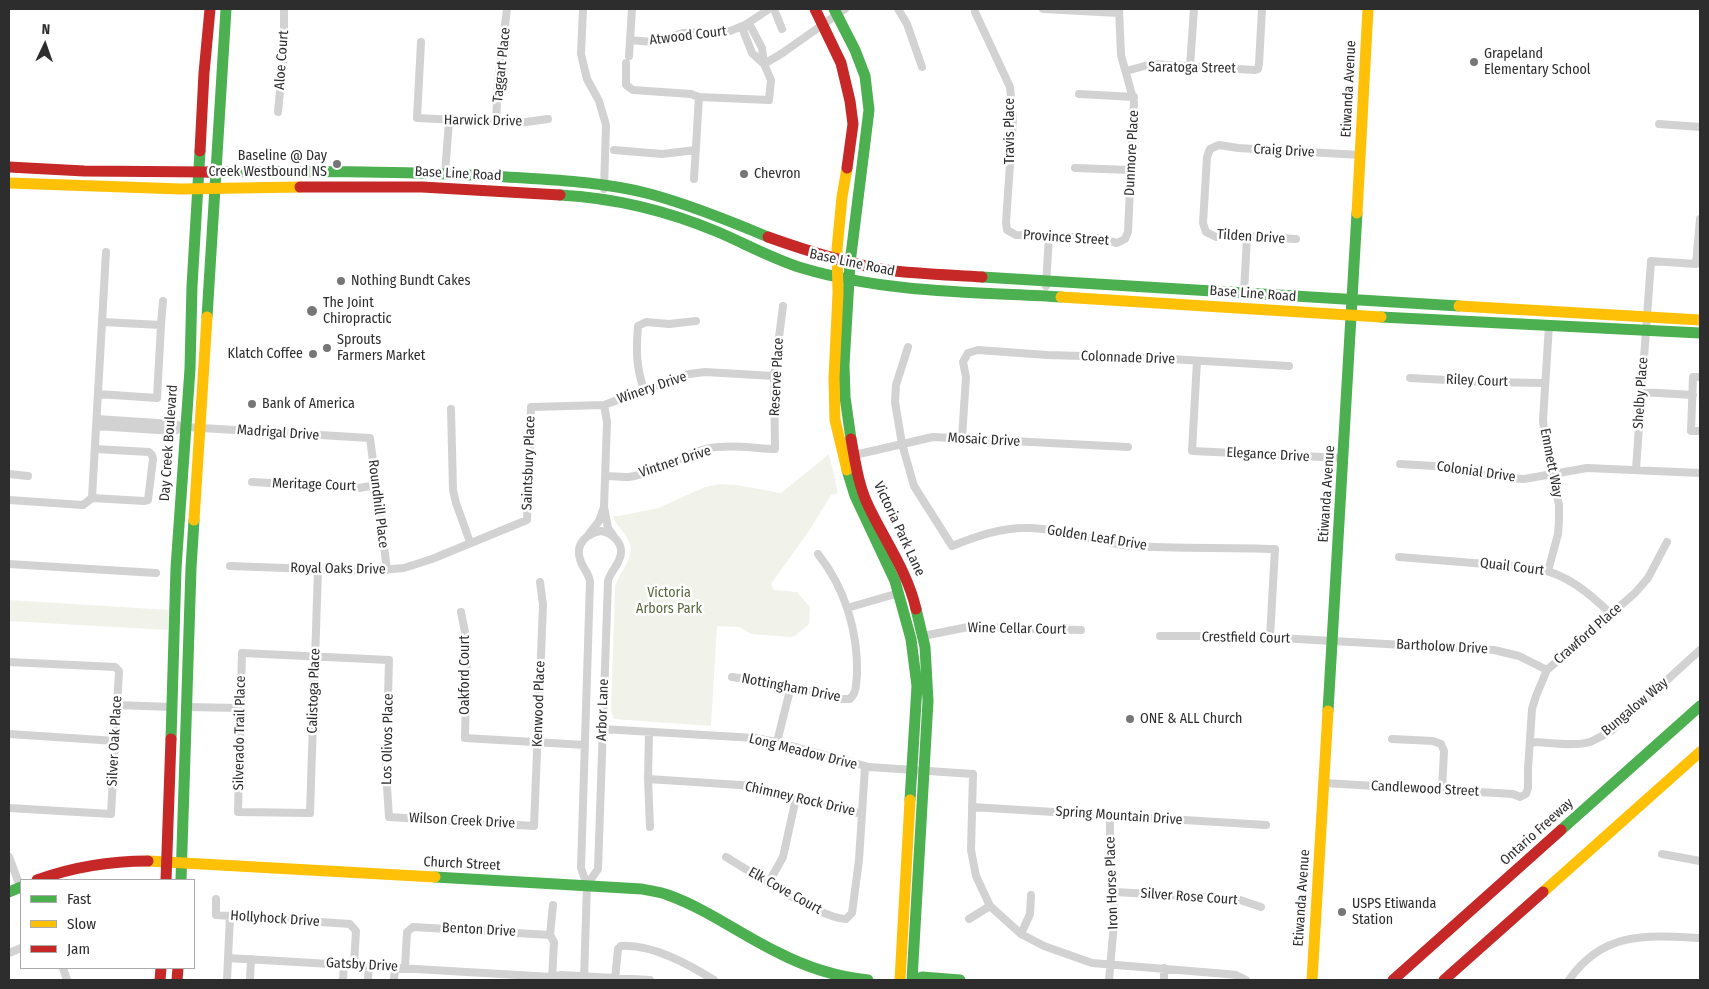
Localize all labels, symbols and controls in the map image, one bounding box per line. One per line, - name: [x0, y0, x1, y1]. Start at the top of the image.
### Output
- north arrow: [20, 20, 70, 70]
- text: N: [41, 21, 50, 38]
- street label: Atwood Court: [648, 23, 728, 49]
- street label: Taggart Place: [490, 27, 514, 103]
- street label: Aloe Court: [272, 30, 292, 90]
- street label: Etiwanda Avenue: [1338, 40, 1360, 138]
- place label: Grapeland Elementary School: [1484, 46, 1591, 78]
- marker: Grapeland Elementary School: [1468, 56, 1480, 68]
- street label: Saratoga Street: [1148, 59, 1236, 77]
- street label: Travis Place: [1002, 98, 1018, 164]
- street label: Dunmore Place: [1121, 110, 1143, 196]
- street label: Harwick Drive: [444, 112, 522, 130]
- street label: Craig Drive: [1253, 141, 1315, 161]
- place label: Baseline @ Day Creek Westbound NS: [208, 148, 327, 180]
- marker: Baseline @ Day Creek Westbound NS: [331, 158, 343, 170]
- street label: Base Line Road: [414, 163, 502, 185]
- place label: Chevron: [754, 166, 801, 182]
- marker: Chevron: [738, 168, 750, 180]
- street label: Tilden Drive: [1216, 226, 1286, 248]
- street label: Province Street: [1022, 227, 1110, 249]
- street label: Base Line Road: [808, 246, 896, 280]
- place label: Nothing Bundt Cakes: [351, 273, 470, 289]
- marker: Nothing Bundt Cakes: [335, 275, 347, 287]
- street label: Base Line Road: [1209, 283, 1297, 305]
- place label: The Joint Chiropractic: [323, 295, 392, 328]
- marker: The Joint Chiropractic: [305, 304, 319, 318]
- place label: Sprouts Farmers Market: [337, 332, 425, 364]
- street label: Reserve Place: [767, 337, 787, 417]
- marker: Sprouts Farmers Market: [321, 342, 333, 354]
- place label: Klatch Coffee: [228, 346, 303, 362]
- marker: Klatch Coffee: [307, 348, 319, 360]
- street label: Colonnade Drive: [1081, 348, 1175, 368]
- street label: Shelby Place: [1630, 356, 1652, 430]
- street label: Winery Drive: [615, 368, 689, 408]
- street label: Riley Court: [1446, 372, 1508, 390]
- street label: Day Creek Boulevard: [157, 384, 181, 502]
- place label: Bank of America: [262, 396, 355, 412]
- marker: Bank of America: [246, 398, 258, 410]
- street label: Saintsbury Place: [519, 415, 539, 511]
- street label: Madrigal Drive: [236, 422, 320, 444]
- street label: Emmett Way: [1536, 427, 1566, 499]
- street label: Mosaic Drive: [947, 430, 1021, 450]
- street label: Vintner Drive: [637, 442, 713, 482]
- street label: Elegance Drive: [1226, 444, 1310, 466]
- street label: Etiwanda Avenue: [1315, 445, 1339, 543]
- street label: Colonial Drive: [1435, 458, 1517, 486]
- street label: Roundhill Place: [364, 459, 392, 549]
- street label: Meritage Court: [272, 475, 356, 495]
- street label: Victoria Park Lane: [870, 479, 928, 579]
- street label: Golden Leaf Drive: [1046, 522, 1148, 554]
- street label: Quail Court: [1479, 555, 1545, 579]
- street label: Royal Oaks Drive: [290, 560, 386, 578]
- park label: Victoria Arbors Park: [636, 585, 702, 618]
- street label: Crawford Place: [1551, 600, 1625, 668]
- street label: Wine Cellar Court: [968, 620, 1066, 638]
- street label: Crestfield Court: [1202, 629, 1290, 647]
- street label: Oakford Court: [457, 635, 473, 715]
- street label: Bartholow Drive: [1396, 636, 1488, 658]
- street label: Calistoga Place: [304, 648, 324, 734]
- street label: Kenwood Place: [529, 660, 549, 748]
- street label: Nottingham Drive: [740, 670, 842, 706]
- street label: Bungalow Way: [1598, 674, 1672, 740]
- street label: Silverado Trail Place: [231, 675, 249, 791]
- street label: Arbor Lane: [594, 678, 612, 742]
- street label: Los Olivos Place: [379, 693, 397, 785]
- street label: Silver Oak Place: [104, 695, 126, 787]
- place label: ONE & ALL Church: [1140, 711, 1242, 727]
- marker: ONE & ALL Church: [1124, 713, 1136, 725]
- street label: Long Meadow Drive: [747, 730, 859, 774]
- street label: Chimney Rock Drive: [743, 778, 857, 820]
- street label: Candlewood Street: [1370, 778, 1480, 800]
- street label: Ontario Freeway: [1497, 795, 1577, 869]
- street label: Spring Mountain Drive: [1055, 803, 1183, 829]
- street label: Wilson Creek Drive: [408, 810, 516, 832]
- street label: Iron Horse Place: [1102, 836, 1122, 930]
- street label: Etiwanda Avenue: [1290, 849, 1314, 947]
- street label: Church Street: [423, 854, 501, 874]
- street label: Elk Cove Court: [745, 864, 825, 918]
- legend: [20, 879, 195, 969]
- street label: Silver Rose Court: [1140, 885, 1238, 909]
- text: Fast: [67, 890, 91, 908]
- place label: USPS Etiwanda Station: [1352, 896, 1436, 929]
- marker: USPS Etiwanda Station: [1336, 906, 1348, 918]
- street label: Hollyhock Drive: [230, 907, 320, 931]
- text: Slow: [67, 915, 96, 933]
- street label: Benton Drive: [442, 920, 516, 940]
- text: Jam: [67, 940, 90, 958]
- street label: Gatsby Drive: [326, 955, 398, 975]

